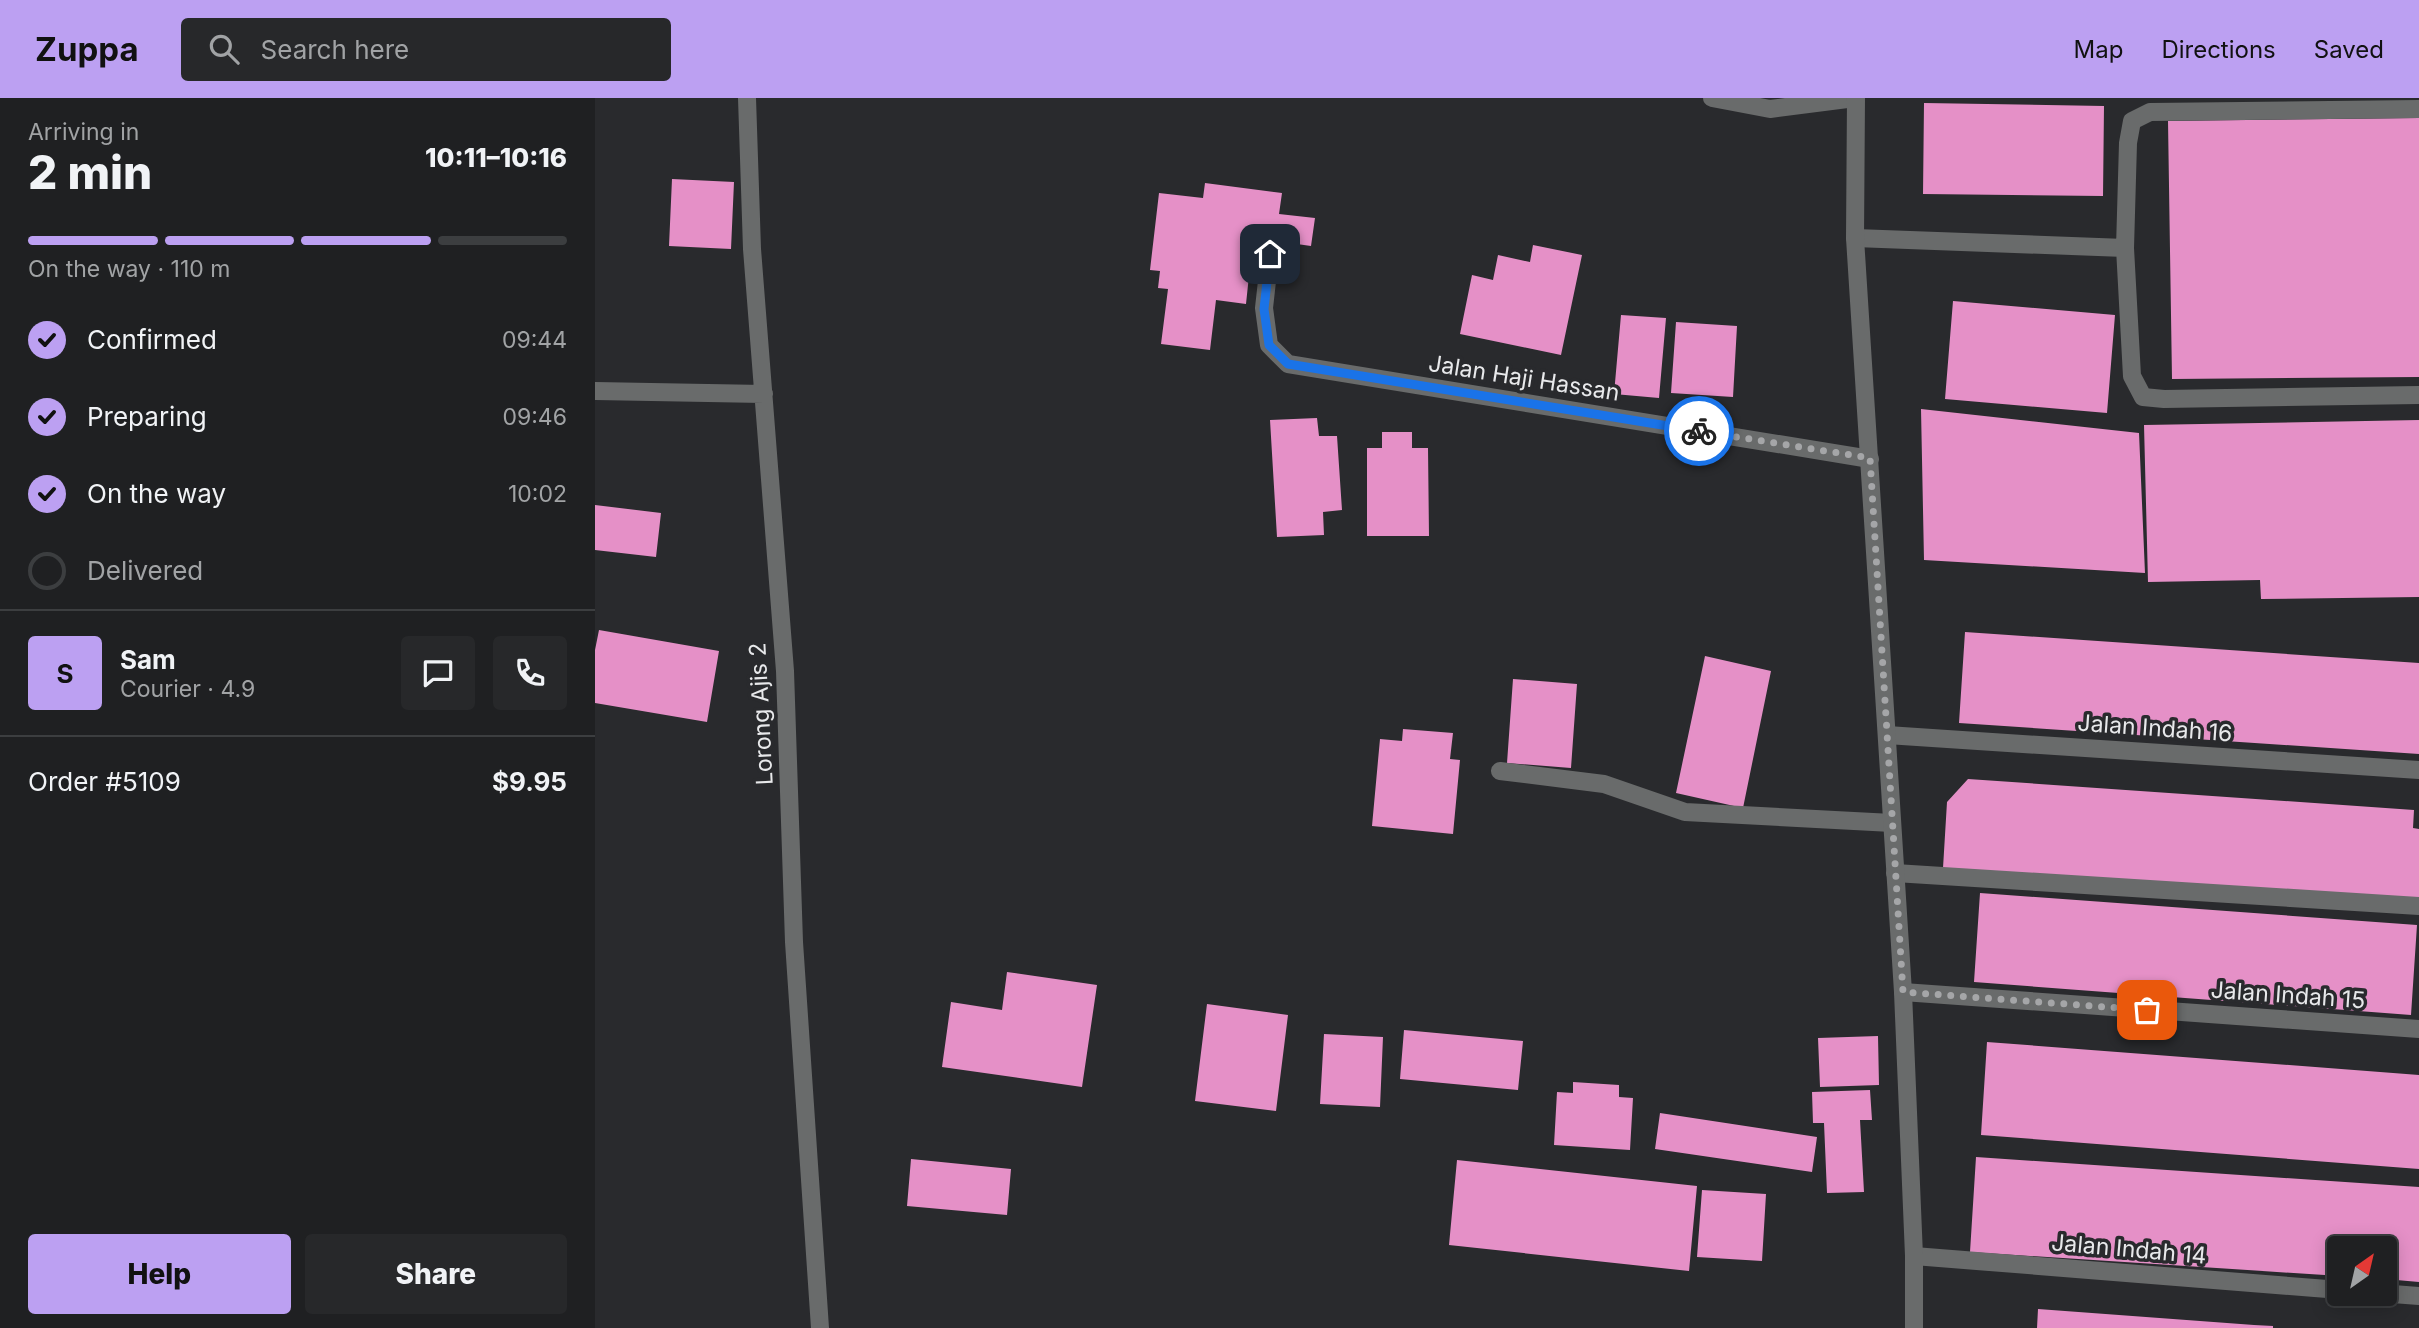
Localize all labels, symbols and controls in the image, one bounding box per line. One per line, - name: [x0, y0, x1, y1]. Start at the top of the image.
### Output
- search box: [181, 18, 671, 81]
- text: Zuppa: [35, 29, 139, 69]
- icon: search: [205, 30, 243, 68]
- text: Search here: [261, 34, 409, 65]
- text: Map: [2074, 35, 2123, 64]
- text: Directions: [2161, 35, 2276, 64]
- text: Saved: [2314, 35, 2384, 64]
- text: Arriving in: [28, 118, 139, 146]
- text: 10:11–10:16: [425, 142, 567, 173]
- text: 2 min: [28, 144, 152, 200]
- pin: [1240, 224, 1300, 284]
- icon: home: [1251, 235, 1289, 273]
- text: On the way · 110 m: [28, 255, 230, 283]
- icon: check: [28, 321, 66, 359]
- text: Confirmed: [87, 324, 217, 355]
- text: 09:44: [502, 326, 567, 354]
- street label: Jalan Haji Hassan: [1426, 349, 1622, 407]
- courier: [1664, 396, 1734, 466]
- icon: check: [28, 398, 66, 436]
- text: Preparing: [87, 401, 207, 432]
- text: 09:46: [502, 403, 567, 431]
- icon: bike: [1680, 412, 1718, 450]
- icon: check: [28, 475, 66, 513]
- text: On the way: [87, 478, 226, 509]
- text: 10:02: [508, 480, 567, 508]
- text: Delivered: [87, 555, 203, 586]
- button: chat: [401, 636, 475, 710]
- button: phone: [493, 636, 567, 710]
- street label: Lorong Ajis 2: [743, 642, 779, 786]
- text: Sam: [120, 644, 176, 675]
- text: S: [56, 658, 74, 689]
- text: Courier · 4.9: [120, 675, 255, 703]
- street label: Jalan Indah 16: [2077, 709, 2233, 747]
- text: Order #5109: [28, 766, 181, 797]
- text: $9.95: [492, 766, 567, 797]
- street label: Jalan Indah 15: [2210, 976, 2366, 1014]
- pin: [2117, 980, 2177, 1040]
- icon: bag: [2128, 991, 2166, 1029]
- street label: Jalan Indah 14: [2050, 1228, 2208, 1270]
- button: Help: [28, 1234, 291, 1314]
- button: Share: [305, 1234, 567, 1314]
- north arrow: [2327, 1236, 2397, 1306]
- map controls: [2327, 1236, 2397, 1306]

